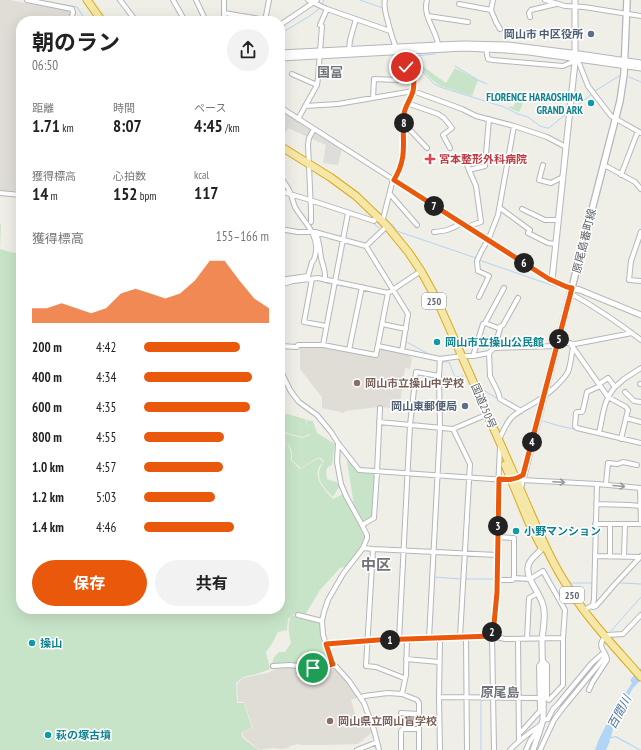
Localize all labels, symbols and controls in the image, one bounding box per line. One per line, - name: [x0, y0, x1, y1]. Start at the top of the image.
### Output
- place label: 岡山市 中区役所: [504, 27, 583, 41]
- text: 朝のラン: [32, 28, 120, 56]
- button: share: [227, 29, 269, 71]
- marker: 岡山市 中区役所: [586, 29, 596, 39]
- pin: [389, 50, 423, 84]
- icon: check: [395, 56, 417, 78]
- text: 06:50: [32, 57, 58, 74]
- district label: 国富: [317, 64, 343, 81]
- place label: FLORENCE HARAOSHIMA GRAND ARK: [486, 90, 583, 117]
- marker: FLORENCE HARAOSHIMA GRAND ARK: [586, 98, 596, 108]
- text: 距離: [32, 101, 54, 115]
- text: 時間: [113, 101, 135, 115]
- text: ペース: [194, 101, 226, 115]
- pin: 8: [394, 113, 414, 133]
- text: 1.71: [32, 115, 60, 137]
- text: 8:07: [113, 115, 142, 137]
- text: 4:45: [194, 115, 223, 137]
- text: 8: [401, 116, 407, 130]
- text: km: [60, 121, 74, 135]
- text: /km: [223, 121, 240, 135]
- place label: 宮本整形外科病院: [439, 152, 527, 166]
- marker: 宮本整形外科病院: [424, 153, 436, 165]
- text: kcal: [194, 168, 209, 182]
- text: 獲得標高: [32, 169, 76, 183]
- text: 心拍数: [113, 169, 146, 183]
- text: 117: [194, 182, 218, 204]
- text: 14: [32, 183, 48, 205]
- text: 152: [113, 183, 137, 205]
- text: m: [48, 189, 58, 203]
- text: bpm: [137, 189, 156, 203]
- pin: 7: [424, 196, 444, 216]
- text: 7: [431, 199, 437, 213]
- street label: 原尾島番町線: [569, 207, 599, 275]
- text: 155–166 m: [216, 228, 269, 245]
- text: 獲得標高: [32, 230, 84, 247]
- pin: 6: [514, 253, 534, 273]
- text: 6: [521, 256, 527, 270]
- road number: 250: [422, 293, 446, 309]
- pin: 5: [549, 329, 569, 349]
- text: 5: [556, 332, 562, 346]
- place label: 岡山市立操山公民館: [445, 335, 544, 349]
- marker: 岡山市立操山公民館: [432, 337, 442, 347]
- text: 200 m: [32, 339, 62, 356]
- text: 4:42: [96, 339, 116, 356]
- text: 400 m: [32, 369, 62, 386]
- text: 4:34: [96, 369, 116, 386]
- place label: 岡山市立操山中学校: [365, 376, 464, 390]
- marker: 岡山市立操山中学校: [352, 378, 362, 388]
- street label: 国道250号: [468, 381, 500, 431]
- text: 600 m: [32, 399, 62, 416]
- text: 4:35: [96, 399, 116, 416]
- place label: 岡山東郵便局: [391, 399, 457, 413]
- marker: 岡山東郵便局: [460, 401, 470, 411]
- text: 800 m: [32, 429, 62, 446]
- text: 4:55: [96, 429, 116, 446]
- pin: 4: [522, 432, 542, 452]
- text: 4: [529, 435, 535, 449]
- text: 1.0 km: [32, 459, 64, 476]
- text: 4:57: [96, 459, 116, 476]
- one-way arrow: [552, 478, 565, 485]
- one-way arrow: [612, 482, 625, 489]
- text: 1.2 km: [32, 489, 64, 506]
- text: 5:03: [96, 489, 116, 506]
- pin: 3: [488, 516, 508, 536]
- text: 1.4 km: [32, 519, 64, 536]
- text: 4:46: [96, 519, 116, 536]
- text: 3: [495, 519, 501, 533]
- place label: 小野マンション: [524, 524, 601, 538]
- marker: 小野マンション: [511, 526, 521, 536]
- district label: 中区: [361, 555, 391, 574]
- button: 保存: [32, 560, 147, 606]
- button: 共有: [155, 560, 269, 606]
- road number: 250: [560, 587, 584, 603]
- pin: 2: [482, 622, 502, 642]
- text: 2: [489, 625, 495, 639]
- pin: 1: [380, 630, 400, 650]
- text: 1: [387, 633, 393, 647]
- place label: 操山: [40, 636, 62, 650]
- marker: 操山: [27, 638, 37, 648]
- pin: [296, 651, 330, 685]
- icon: arrive: [302, 657, 324, 679]
- district label: 原尾島: [480, 684, 520, 701]
- water label: 百間川: [604, 691, 635, 731]
- place label: 岡山県立岡山盲学校: [338, 714, 437, 728]
- marker: 岡山県立岡山盲学校: [325, 716, 335, 726]
- place label: 萩の塚古墳: [56, 728, 111, 742]
- marker: 萩の塚古墳: [43, 730, 53, 740]

